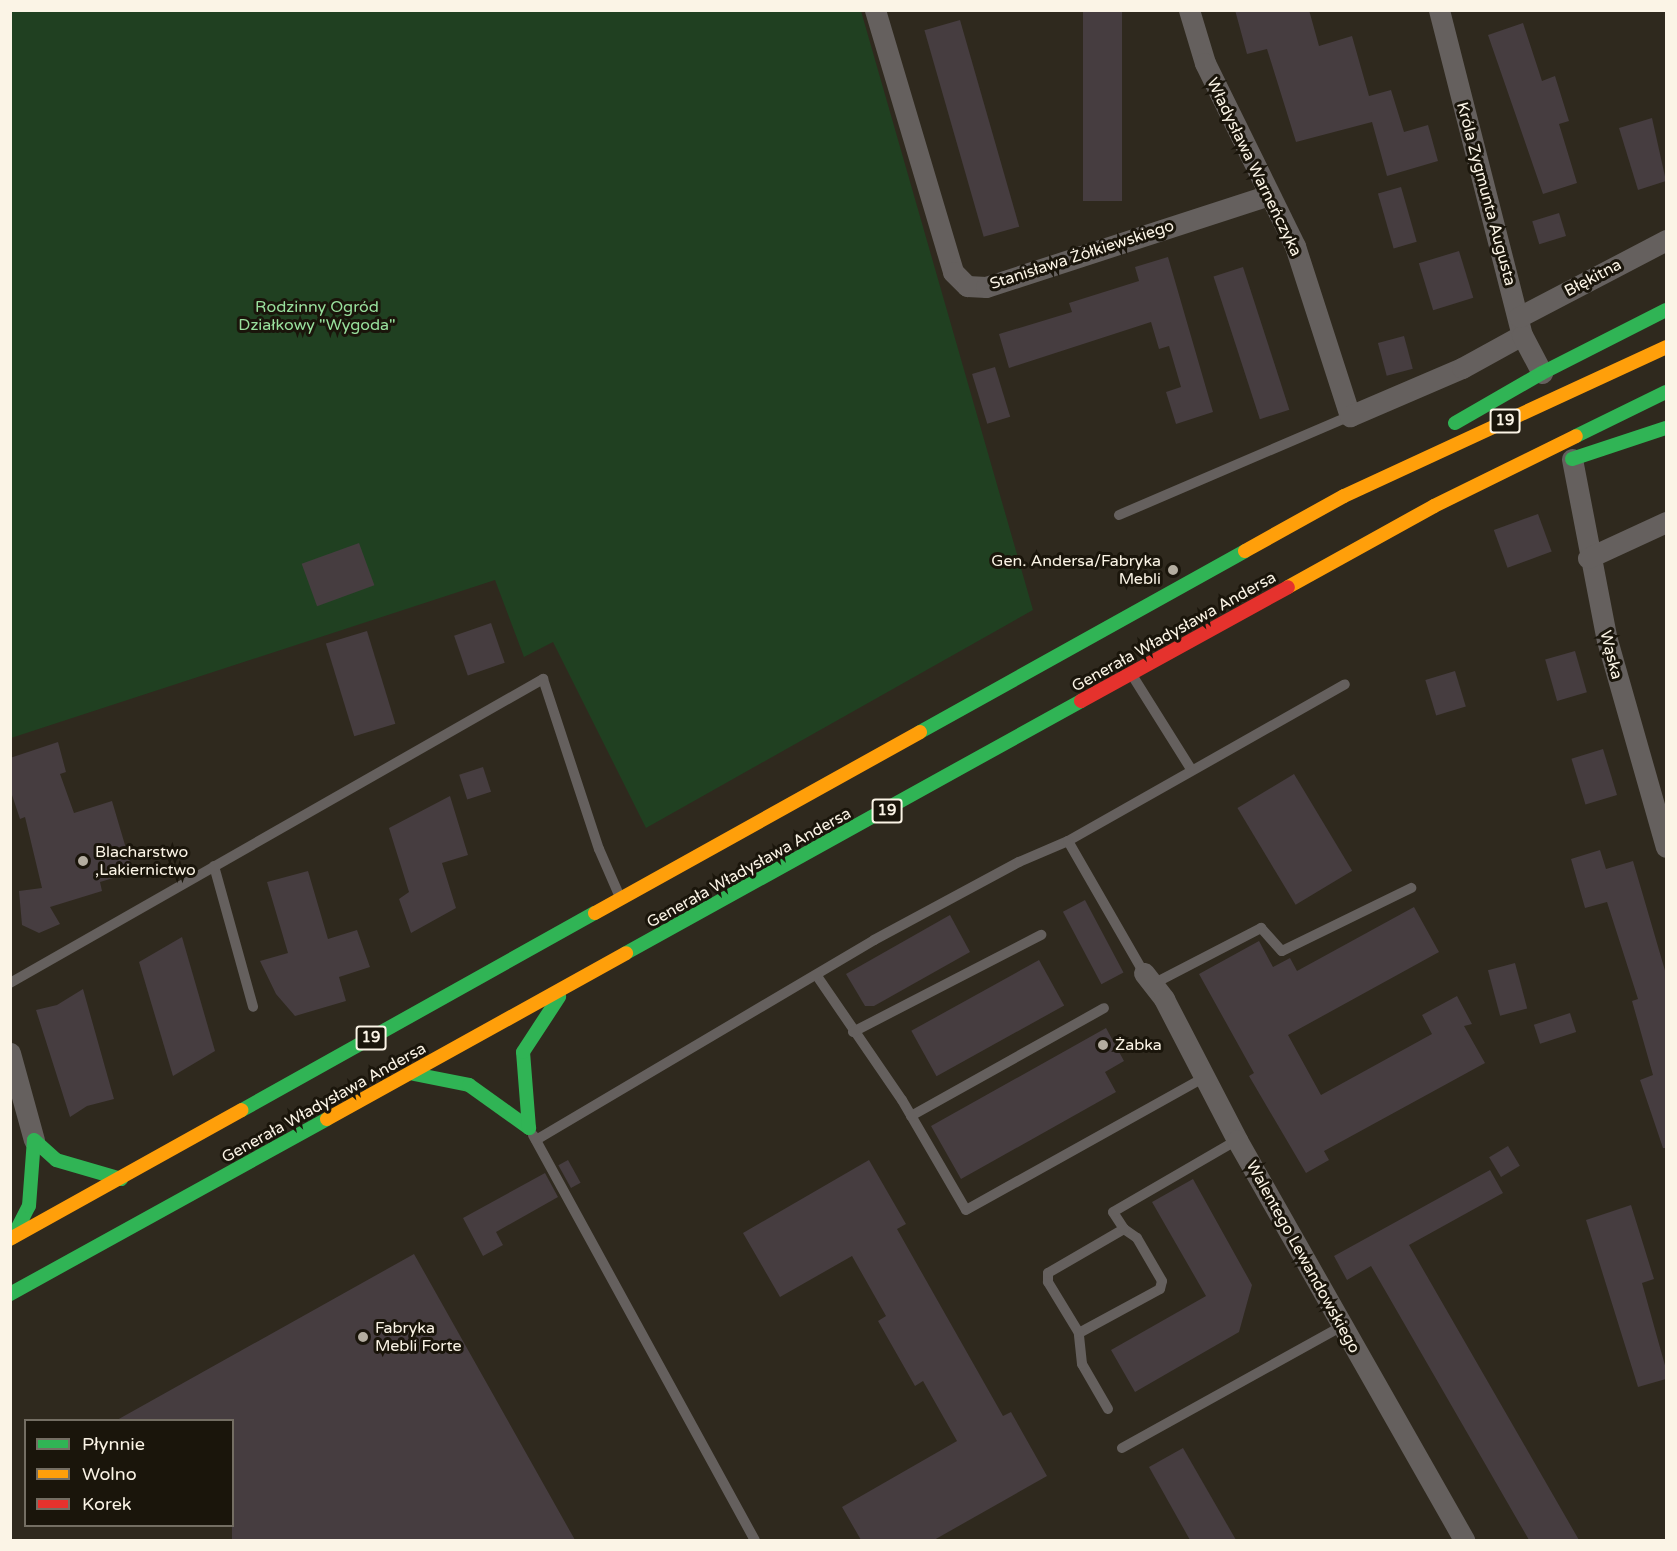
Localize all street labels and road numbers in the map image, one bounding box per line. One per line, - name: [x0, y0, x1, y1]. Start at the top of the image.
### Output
- street label: Władysława Warneńczyka: [1202, 75, 1306, 259]
- street label: Króla Zygmunta Augusta: [1452, 100, 1520, 288]
- street label: Stanisława Żółkiewskiego: [988, 216, 1176, 294]
- street label: Błękitna: [1561, 255, 1625, 301]
- road number: 19: [1488, 409, 1522, 433]
- street label: Generała Władysława Andersa: [1069, 568, 1279, 696]
- street label: Wąska: [1596, 629, 1626, 681]
- road number: 19: [870, 799, 904, 823]
- street label: Generała Władysława Andersa: [644, 804, 854, 932]
- road number: 19: [354, 1026, 388, 1050]
- street label: Generała Władysława Andersa: [219, 1039, 429, 1167]
- street label: Walentego Lewandowskiego: [1242, 1157, 1364, 1357]

